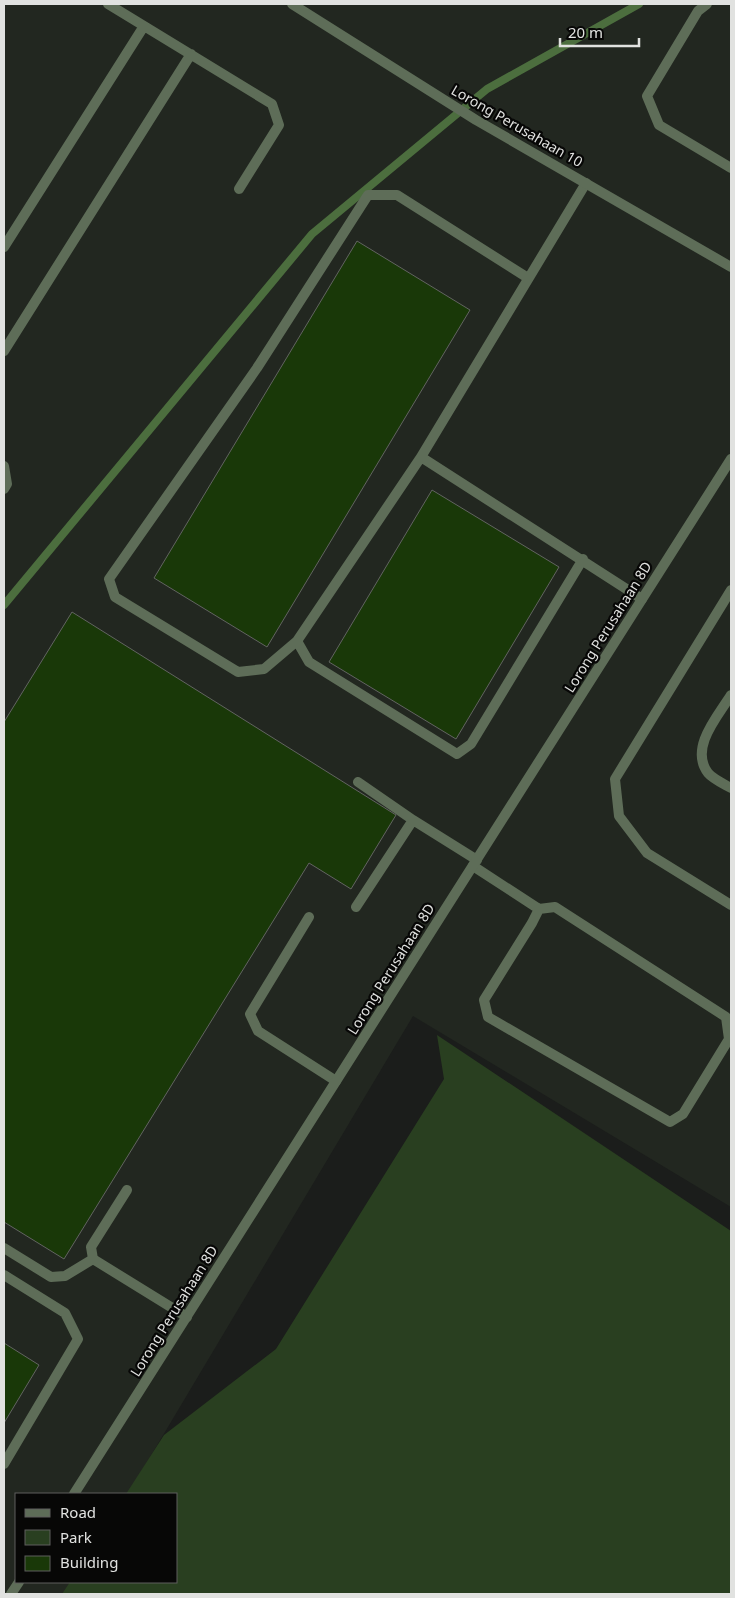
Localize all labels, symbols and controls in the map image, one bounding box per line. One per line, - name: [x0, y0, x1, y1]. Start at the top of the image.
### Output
- scale bar: [560, 15, 639, 47]
- text: 20 m: [568, 22, 603, 42]
- street label: Lorong Perusahaan 10: [448, 80, 586, 171]
- street label: Lorong Perusahaan 8D: [560, 558, 656, 696]
- street label: Lorong Perusahaan 8D: [343, 900, 439, 1038]
- street label: Lorong Perusahaan 8D: [126, 1242, 222, 1380]
- legend: [15, 1493, 178, 1583]
- text: Road: [60, 1502, 96, 1522]
- text: Park: [60, 1527, 92, 1547]
- text: Building: [60, 1552, 118, 1572]

